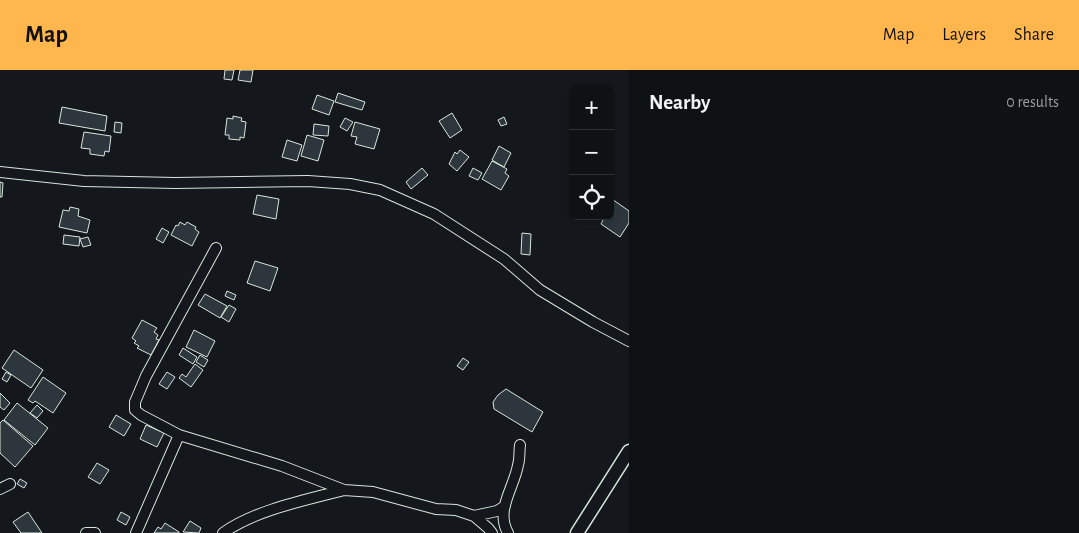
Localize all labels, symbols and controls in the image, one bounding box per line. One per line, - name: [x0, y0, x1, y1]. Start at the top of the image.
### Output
- text: Map: [25, 23, 68, 47]
- text: Map: [883, 26, 914, 44]
- text: Layers: [942, 26, 986, 44]
- text: Share: [1014, 26, 1054, 44]
- map controls: [569, 85, 614, 220]
- button: +: [569, 85, 614, 130]
- text: Nearby: [649, 92, 710, 113]
- text: 0 results: [1006, 94, 1059, 110]
- button: −: [569, 130, 614, 175]
- button: locate: [569, 175, 614, 220]

